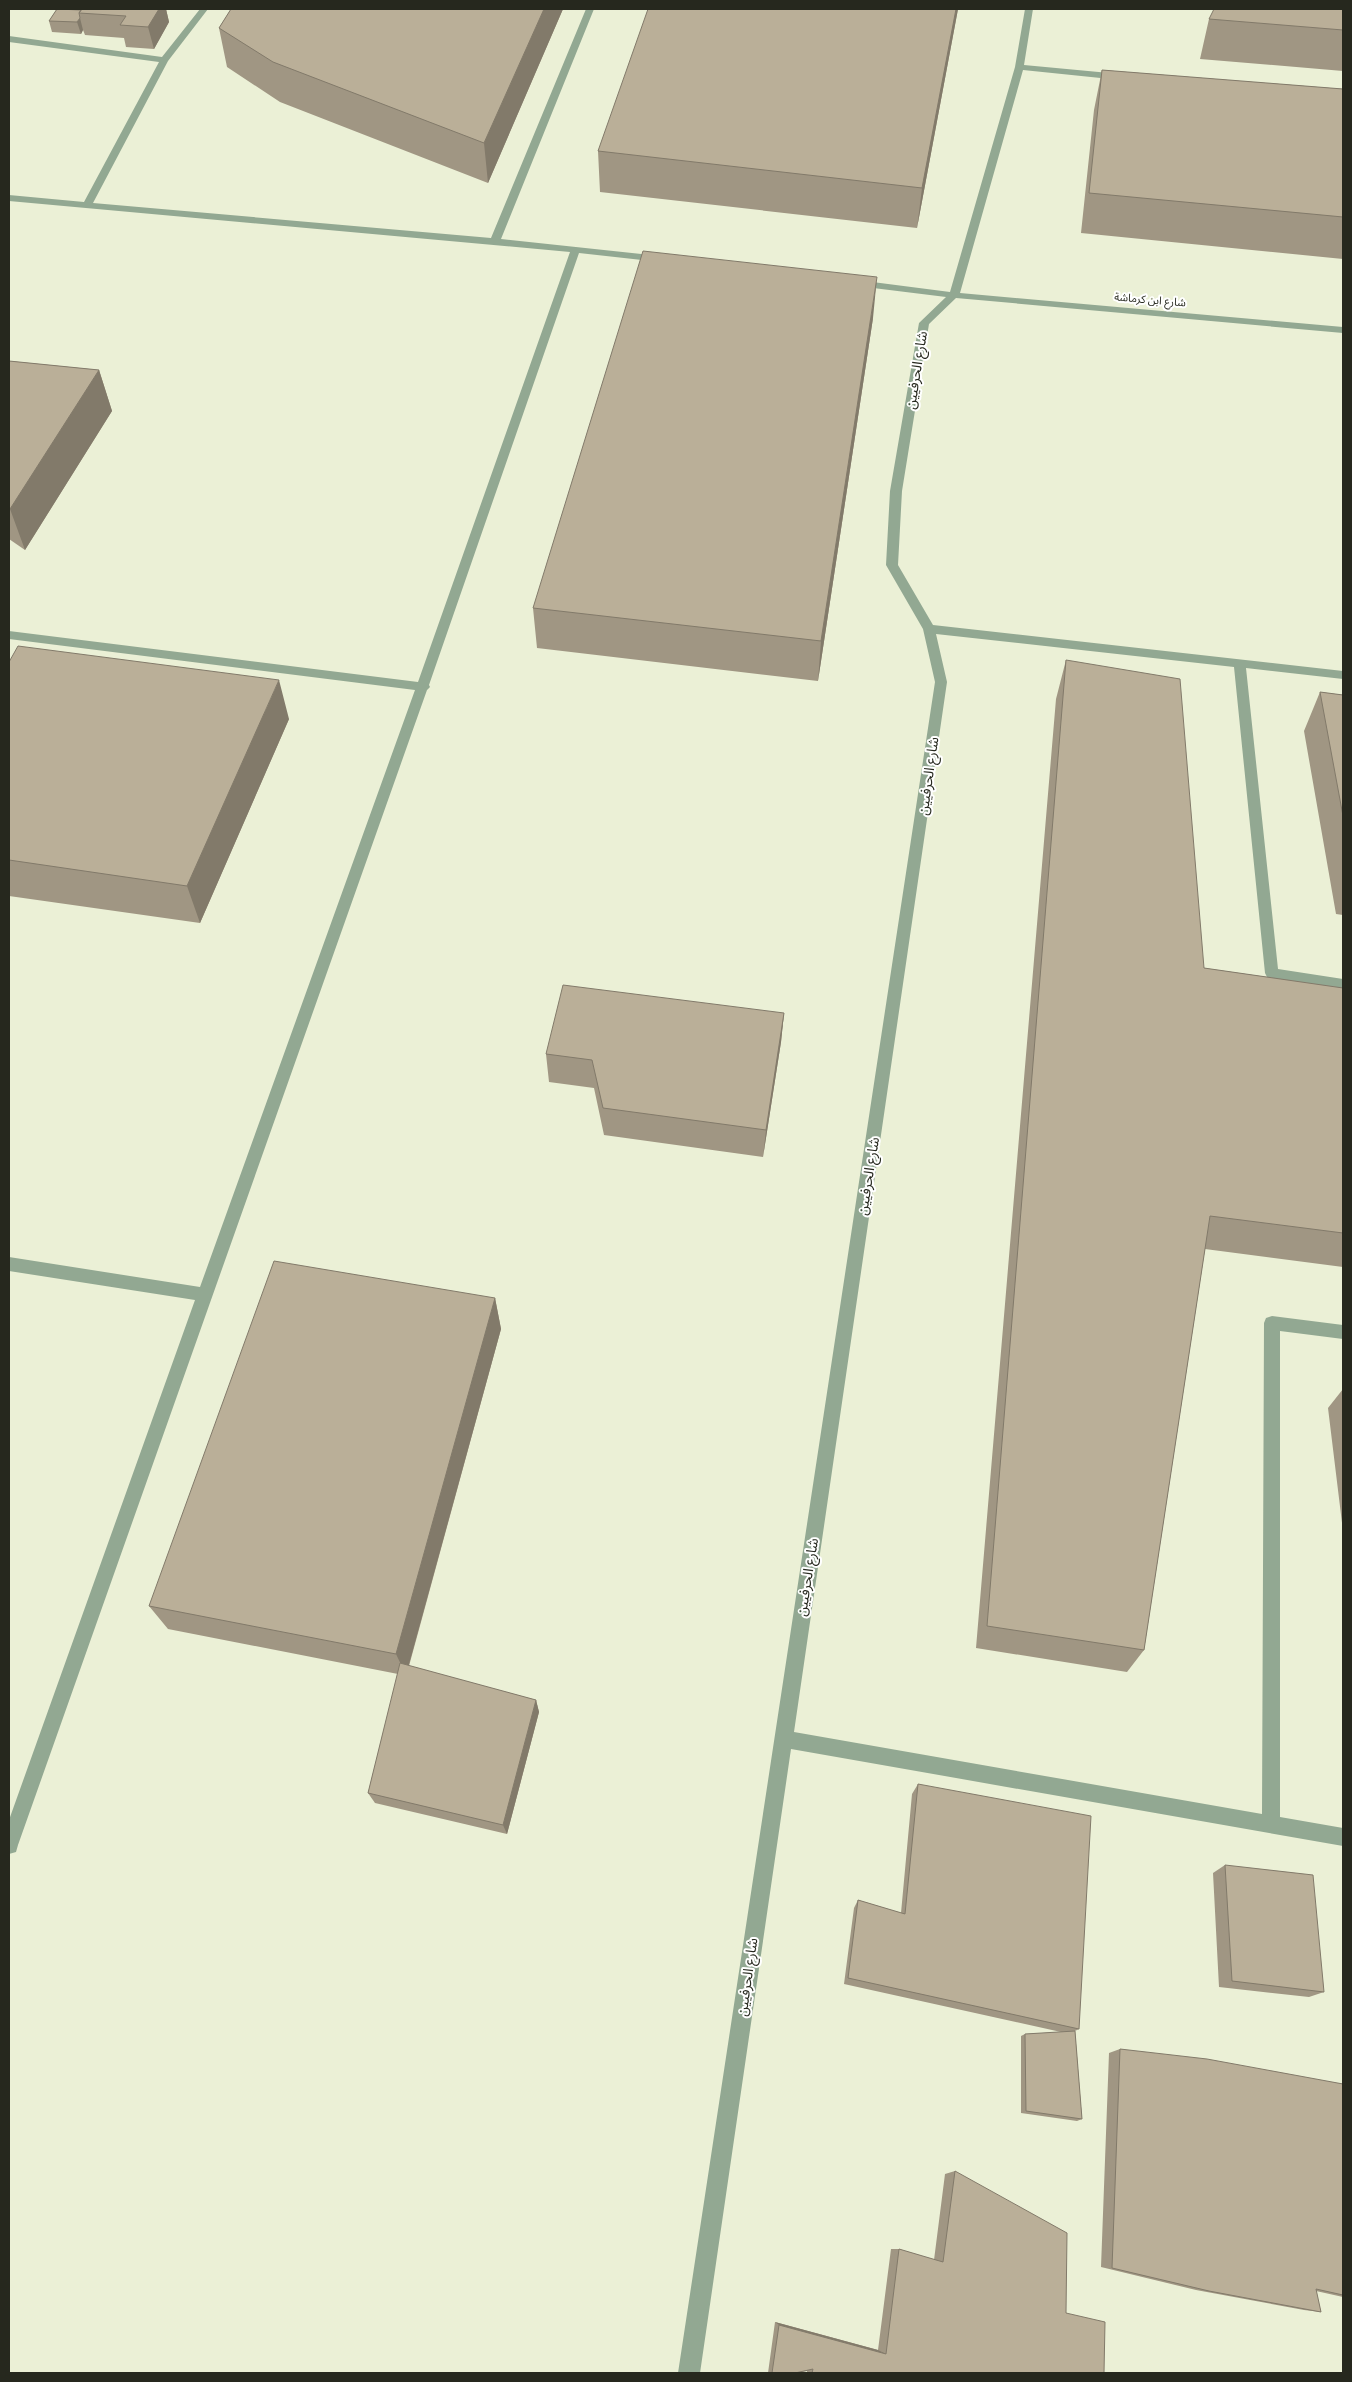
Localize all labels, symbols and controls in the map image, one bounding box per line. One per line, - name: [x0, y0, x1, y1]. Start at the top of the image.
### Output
- street label: شارع ابن كرماشة: [1114, 290, 1187, 311]
- street label: شارع الحرفيين: [902, 330, 933, 411]
- street label: شارع الحرفيين: [915, 736, 944, 816]
- street label: شارع الحرفيين: [854, 1136, 885, 1217]
- street label: شارع الحرفيين: [793, 1537, 824, 1618]
- street label: شارع الحرفيين: [734, 1937, 763, 2017]

